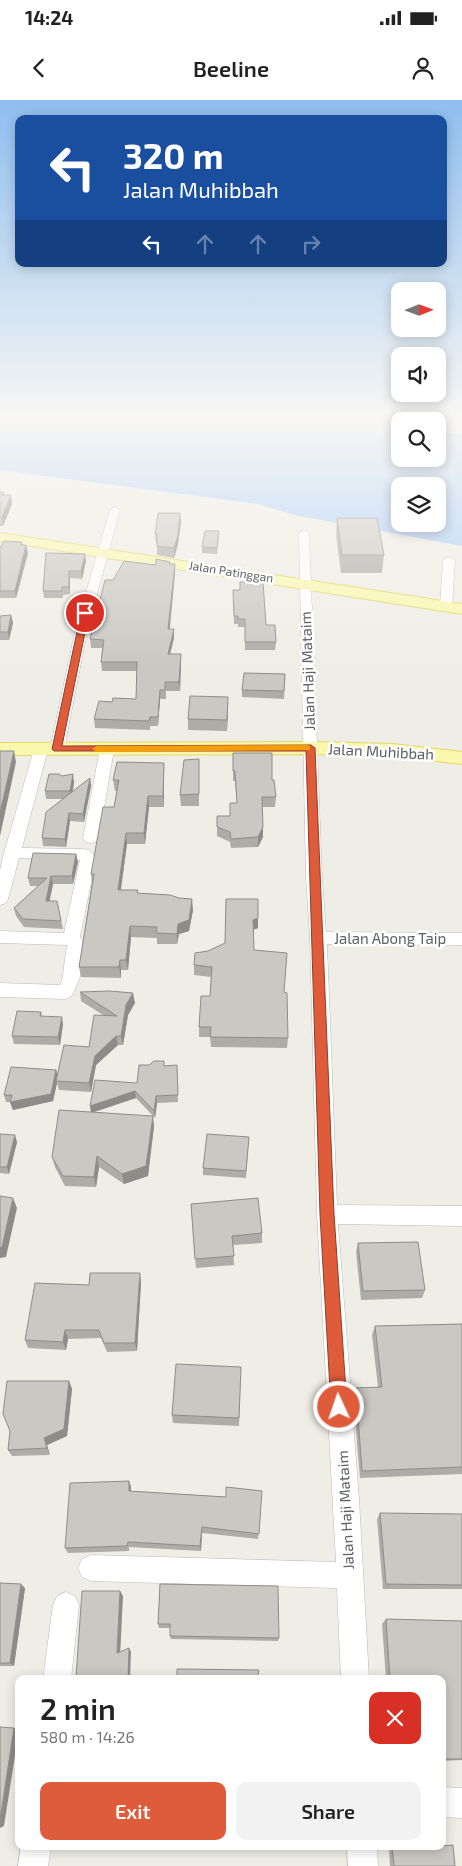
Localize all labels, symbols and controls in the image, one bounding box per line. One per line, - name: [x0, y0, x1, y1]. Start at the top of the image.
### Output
- text: 14:24: [25, 6, 73, 29]
- icon: back: [25, 54, 53, 82]
- icon: person: [409, 54, 437, 82]
- text: Beeline: [193, 55, 269, 81]
- text: 320 m: [123, 134, 224, 176]
- icon: left: [40, 135, 105, 200]
- text: Jalan Muhibbah: [123, 176, 279, 202]
- icon: left: [138, 230, 166, 258]
- icon: ahead: [191, 230, 219, 258]
- icon: ahead: [244, 230, 272, 258]
- icon: right: [297, 230, 325, 258]
- north arrow: [391, 282, 446, 338]
- map controls: [391, 282, 446, 532]
- button: sound: [391, 347, 446, 402]
- button: search: [391, 412, 446, 467]
- button: layers: [391, 477, 446, 532]
- street label: Jalan Patinggan: [188, 557, 274, 585]
- pin: [64, 592, 106, 634]
- icon: arrive: [71, 599, 99, 627]
- street label: Jalan Haji Mataim: [296, 611, 319, 731]
- street label: Jalan Muhibbah: [328, 739, 435, 763]
- street label: Jalan Abong Taip: [334, 929, 446, 947]
- position arrow: [312, 1380, 364, 1432]
- street label: Jalan Haji Mataim: [333, 1450, 358, 1570]
- text: 2 min: [40, 1690, 116, 1726]
- button: close: [369, 1692, 421, 1744]
- text: 580 m · 14:26: [40, 1727, 135, 1746]
- button: Exit: [40, 1782, 226, 1840]
- button: Share: [236, 1782, 421, 1840]

